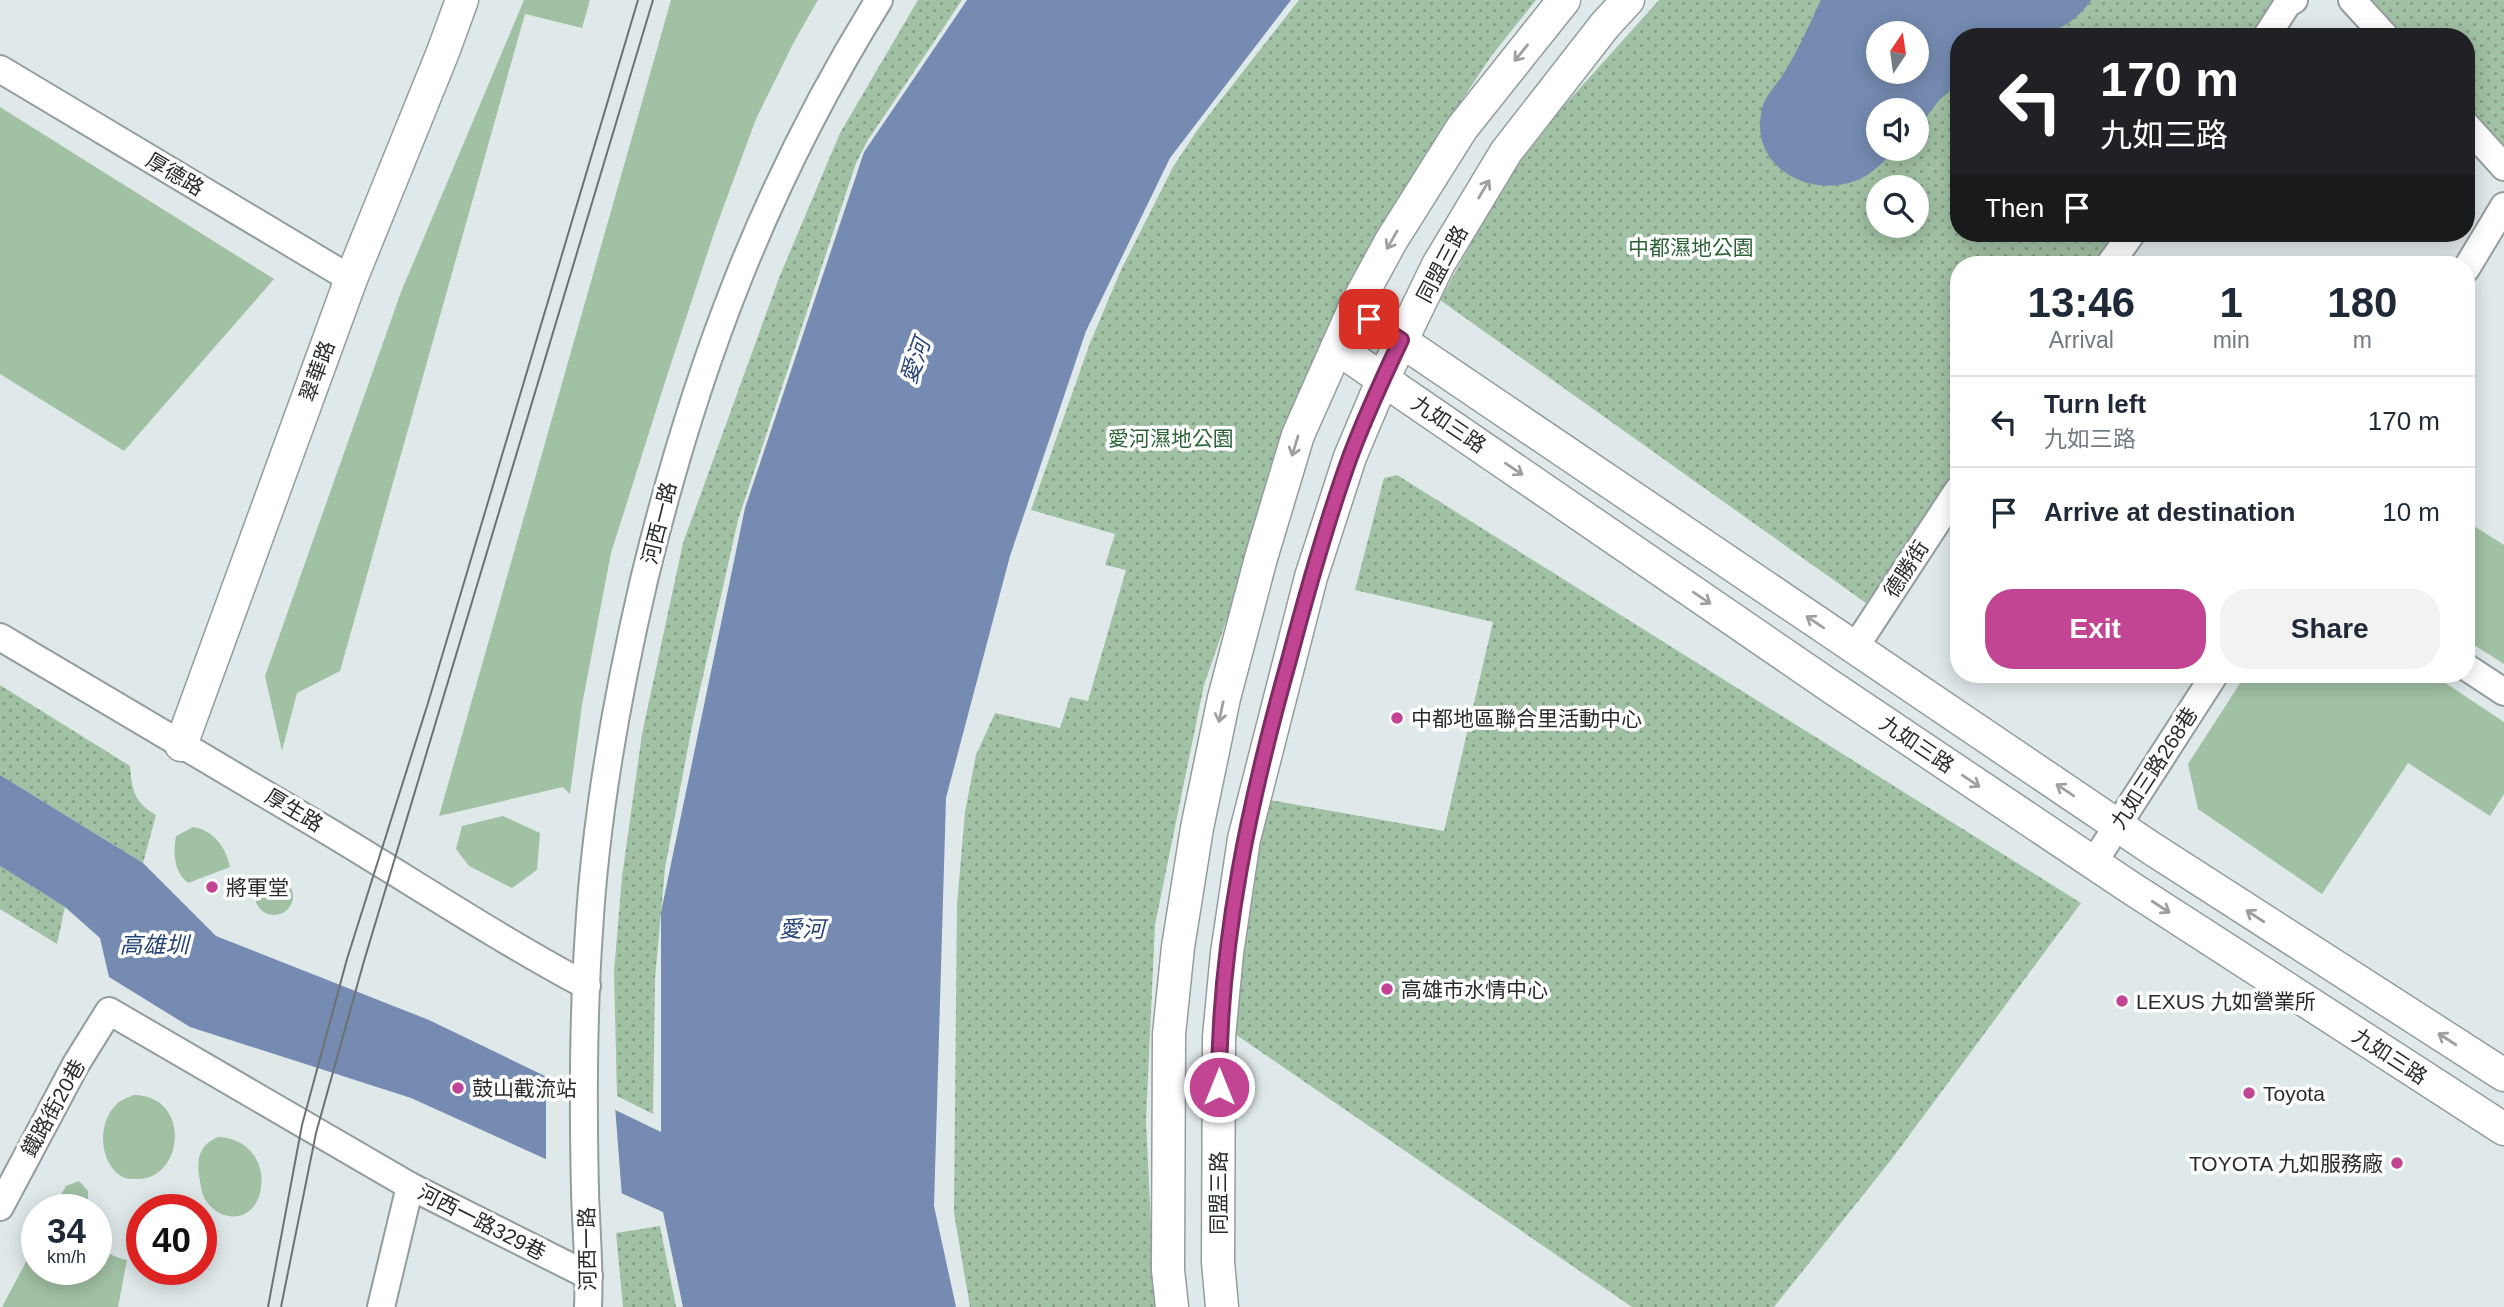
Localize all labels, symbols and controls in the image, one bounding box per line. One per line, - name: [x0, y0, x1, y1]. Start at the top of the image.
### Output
- north arrow: [1866, 21, 1928, 84]
- map controls: [1866, 21, 1929, 238]
- one-way arrow: [1513, 44, 1529, 62]
- text: 170 m: [2100, 52, 2239, 106]
- icon: left: [1985, 56, 2076, 147]
- button: sound: [1866, 98, 1929, 161]
- text: 九如三路: [2100, 117, 2228, 153]
- street label: 厚德路: [142, 148, 208, 200]
- button: search: [1866, 175, 1929, 238]
- one-way arrow: [1477, 180, 1491, 200]
- icon: arrive: [2058, 189, 2096, 227]
- text: Then: [1985, 193, 2044, 223]
- street label: 同盟三路: [1412, 222, 1472, 306]
- one-way arrow: [1384, 230, 1398, 250]
- park label: 中都濕地公園: [1628, 236, 1754, 259]
- text: 13:46: [2028, 279, 2135, 326]
- text: 1: [2219, 279, 2243, 326]
- text: 180: [2327, 279, 2397, 326]
- pin: [1339, 289, 1399, 349]
- icon: arrive: [1350, 300, 1388, 338]
- text: Arrival: [2049, 327, 2114, 353]
- text: min: [2213, 327, 2250, 353]
- text: m: [2353, 327, 2372, 353]
- water label: 愛河: [895, 331, 936, 387]
- street label: 翠華路: [295, 337, 339, 405]
- text: Turn left: [2044, 389, 2146, 419]
- street label: 九如三路: [1408, 391, 1490, 457]
- icon: left: [1985, 403, 2023, 441]
- text: 170 m: [2368, 406, 2440, 436]
- text: 九如三路: [2044, 426, 2136, 452]
- park label: 愛河濕地公園: [1108, 427, 1234, 450]
- one-way arrow: [1288, 434, 1301, 456]
- one-way arrow: [1504, 462, 1524, 476]
- street label: 河西一路: [638, 479, 680, 567]
- icon: arrive: [1985, 494, 2023, 532]
- text: Arrive at destination: [2044, 497, 2295, 527]
- text: 10 m: [2382, 497, 2440, 527]
- street label: 德勝街: [1879, 536, 1933, 602]
- button: Exit: [1985, 589, 2206, 669]
- button: Share: [2220, 589, 2440, 669]
- one-way arrow: [1692, 591, 1711, 605]
- one-way arrow: [1806, 615, 1826, 629]
- one-way arrow: [1214, 700, 1228, 723]
- street label: 九如三路268巷: [2106, 703, 2202, 833]
- place label: 中都地區聯合里活動中心: [1411, 707, 1642, 730]
- marker: 中都地區聯合里活動中心: [1389, 710, 1405, 726]
- street label: 九如三路: [1876, 711, 1958, 777]
- one-way arrow: [1961, 774, 1981, 788]
- one-way arrow: [2056, 783, 2076, 797]
- street label: 厚生路: [261, 784, 327, 836]
- place label: 將軍堂: [226, 876, 289, 899]
- marker: 將軍堂: [204, 879, 220, 895]
- one-way arrow: [2150, 900, 2170, 914]
- one-way arrow: [2246, 908, 2265, 923]
- water label: 愛河: [779, 916, 829, 942]
- water label: 高雄圳: [120, 932, 192, 958]
- place label: 高雄市水情中心: [1401, 978, 1548, 1001]
- marker: 高雄市水情中心: [1379, 981, 1395, 997]
- place label: LEXUS 九如營業所: [2136, 990, 2316, 1013]
- marker: LEXUS 九如營業所: [2114, 993, 2130, 1009]
- street label: 九如三路: [2349, 1023, 2431, 1089]
- one-way arrow: [2437, 1031, 2457, 1045]
- position arrow: [1182, 1050, 1256, 1124]
- street label: 鐵路街20巷: [17, 1055, 89, 1161]
- place label: 鼓山截流站: [472, 1077, 577, 1100]
- marker: 鼓山截流站: [450, 1080, 466, 1096]
- place label: Toyota: [2263, 1082, 2325, 1105]
- marker: Toyota: [2241, 1085, 2257, 1101]
- street label: 同盟三路: [1207, 1151, 1230, 1235]
- place label: TOYOTA 九如服務廠: [2189, 1152, 2383, 1175]
- marker: TOYOTA 九如服務廠: [2389, 1155, 2405, 1171]
- street label: 河西一路329巷: [414, 1180, 550, 1264]
- speed limit sign: 40: [126, 1194, 217, 1285]
- street label: 河西一路: [575, 1207, 599, 1291]
- text: 34: [47, 1211, 86, 1250]
- text: km/h: [47, 1247, 86, 1267]

